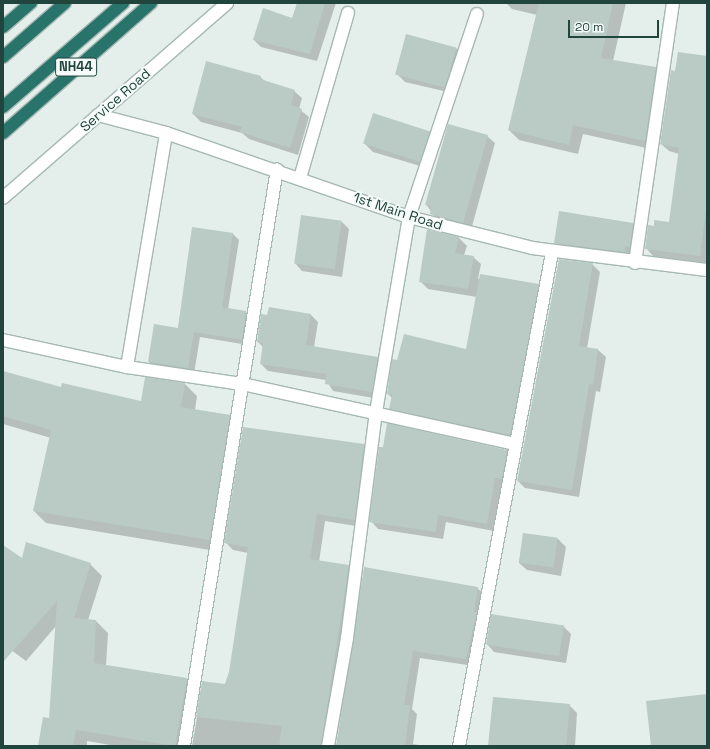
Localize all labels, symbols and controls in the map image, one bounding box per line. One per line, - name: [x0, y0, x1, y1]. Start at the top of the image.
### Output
- scale bar: [570, 12, 661, 38]
- text: 20 m: [575, 19, 603, 35]
- road number: NH44: [55, 56, 97, 78]
- street label: Service Road: [76, 65, 154, 135]
- street label: 1st Main Road: [351, 189, 445, 233]

